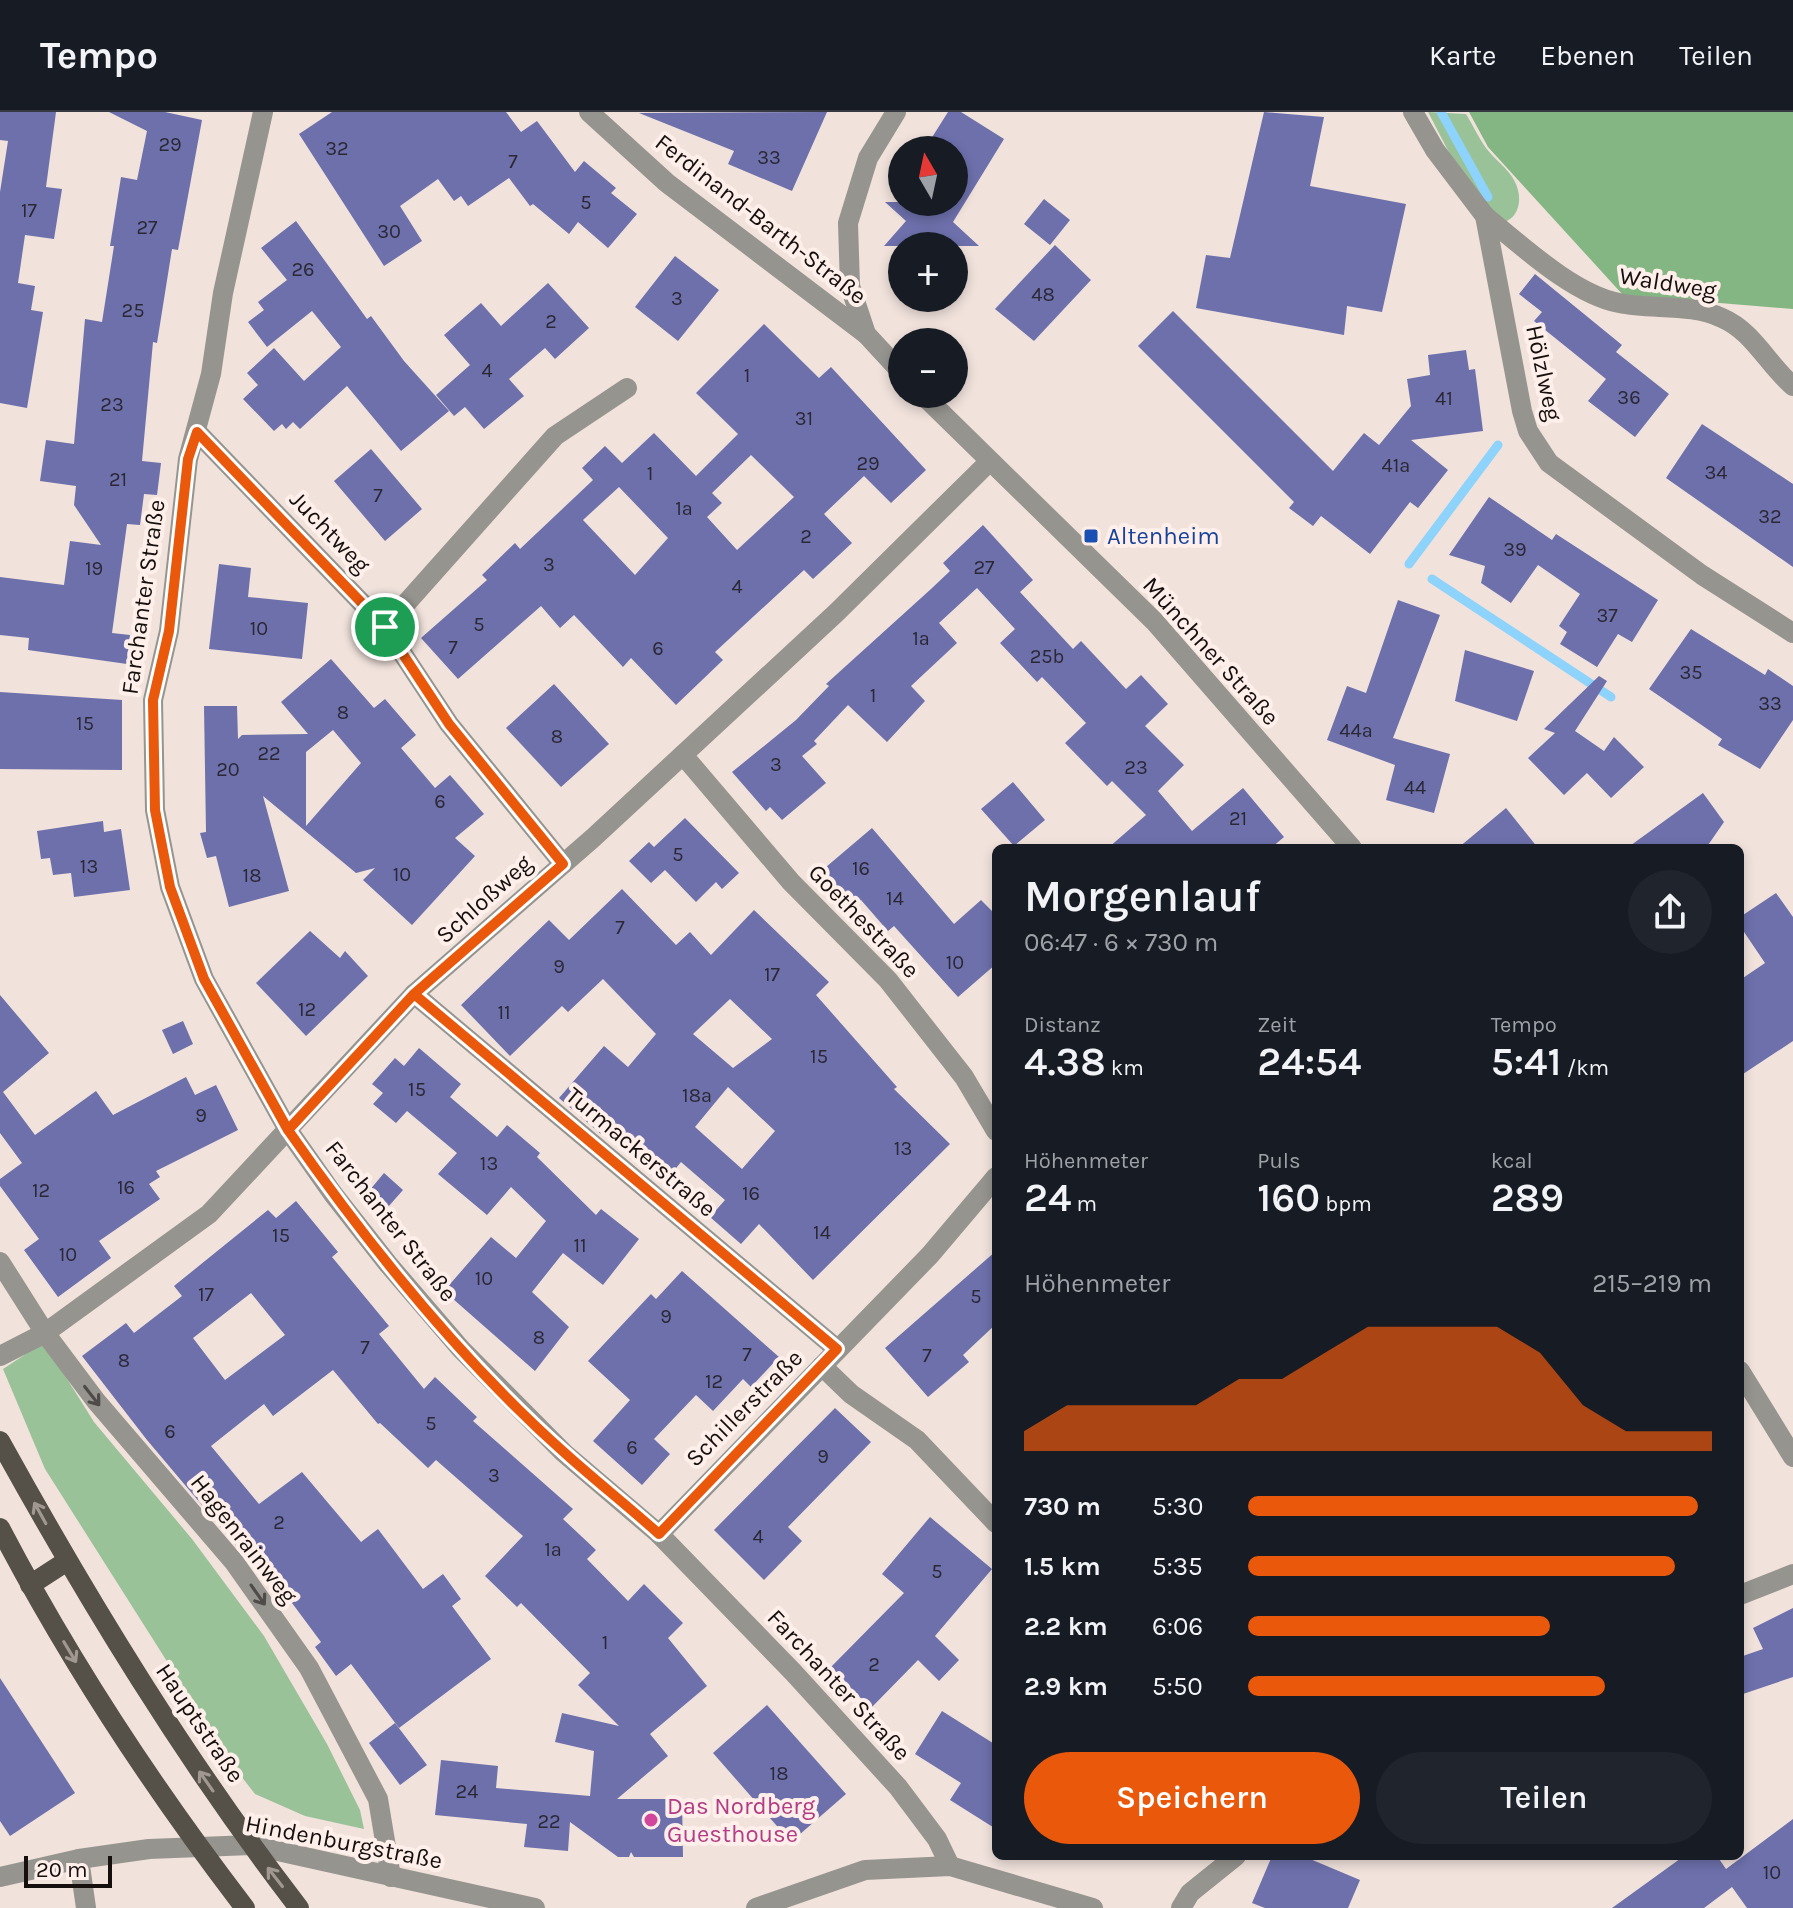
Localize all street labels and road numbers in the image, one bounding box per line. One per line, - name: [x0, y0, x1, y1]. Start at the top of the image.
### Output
- street label: Ferdinand-Barth-Straße: [650, 128, 872, 310]
- street label: Waldweg: [1617, 261, 1719, 305]
- street label: Hölzlweg: [1520, 323, 1568, 424]
- street label: Juchtweg: [284, 485, 376, 579]
- street label: Farchanter Straße: [115, 498, 171, 696]
- street label: Münchner Straße: [1137, 571, 1285, 731]
- street label: Schloßweg: [430, 848, 538, 949]
- street label: Goethestraße: [803, 858, 925, 984]
- street label: Turmackerstraße: [560, 1081, 722, 1223]
- street label: Farchanter Straße: [319, 1135, 463, 1307]
- street label: Schillerstraße: [680, 1344, 808, 1472]
- street label: Hagenrainweg: [185, 1469, 303, 1610]
- street label: Farchanter Straße: [762, 1604, 916, 1766]
- street label: Hauptstraße: [150, 1658, 250, 1788]
- street label: Hindenburgstraße: [243, 1809, 445, 1875]

